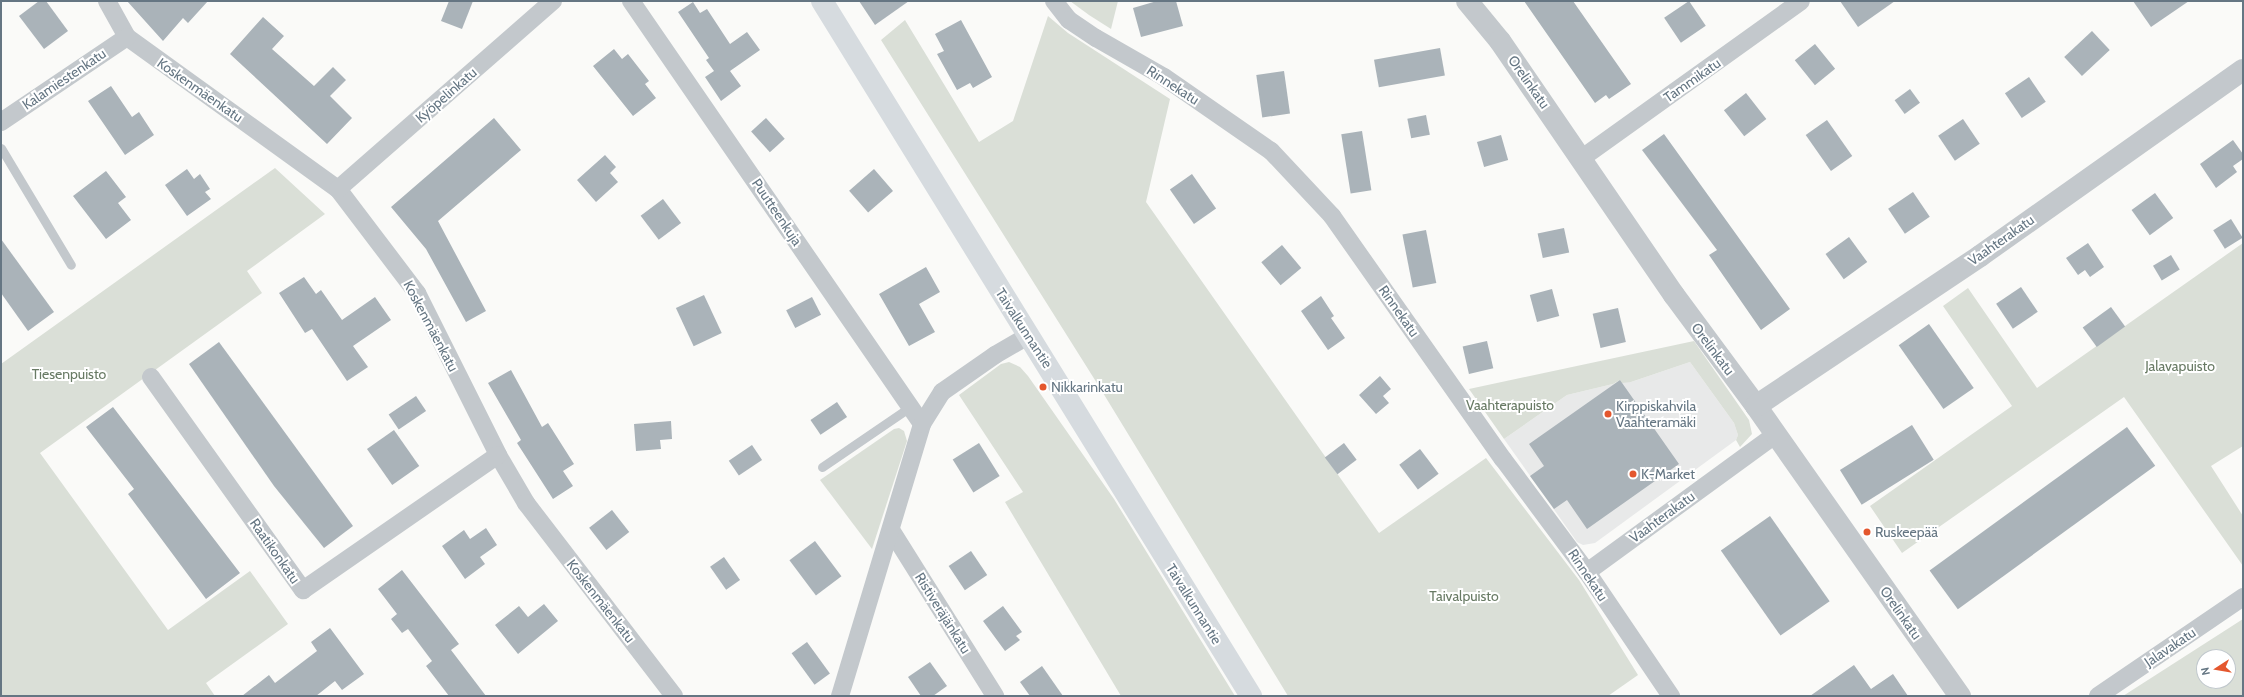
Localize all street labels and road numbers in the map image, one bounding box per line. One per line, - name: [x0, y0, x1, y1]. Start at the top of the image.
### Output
- street label: Kalamiestenkatu: [19, 45, 109, 113]
- street label: Orelinkatu: [1505, 52, 1553, 112]
- street label: Koskenmäenkatu: [154, 54, 246, 126]
- street label: Tammikatu: [1660, 54, 1724, 106]
- street label: Rinnekatu: [1144, 62, 1202, 108]
- street label: Kyöpelinkatu: [412, 64, 480, 126]
- street label: Puutteenkuja: [748, 175, 806, 249]
- street label: Vaahterakatu: [1965, 211, 2037, 269]
- street label: Koskenmäenkatu: [400, 278, 462, 374]
- street label: Rinnekatu: [1375, 282, 1423, 340]
- street label: Taivalkunnantie: [992, 285, 1056, 371]
- street label: Orelinkatu: [1688, 320, 1738, 378]
- street label: Vaahterakatu: [1626, 488, 1698, 546]
- street label: Raatikonkatu: [246, 515, 304, 587]
- street label: Rinnekatu: [1565, 546, 1611, 604]
- street label: Koskenmäenkatu: [563, 556, 639, 646]
- street label: Taivalkunnantie: [1163, 561, 1225, 647]
- street label: Ristiveräjänkatu: [911, 569, 975, 657]
- street label: Orelinkatu: [1877, 583, 1925, 643]
- street label: Jalavakatu: [2141, 624, 2199, 670]

